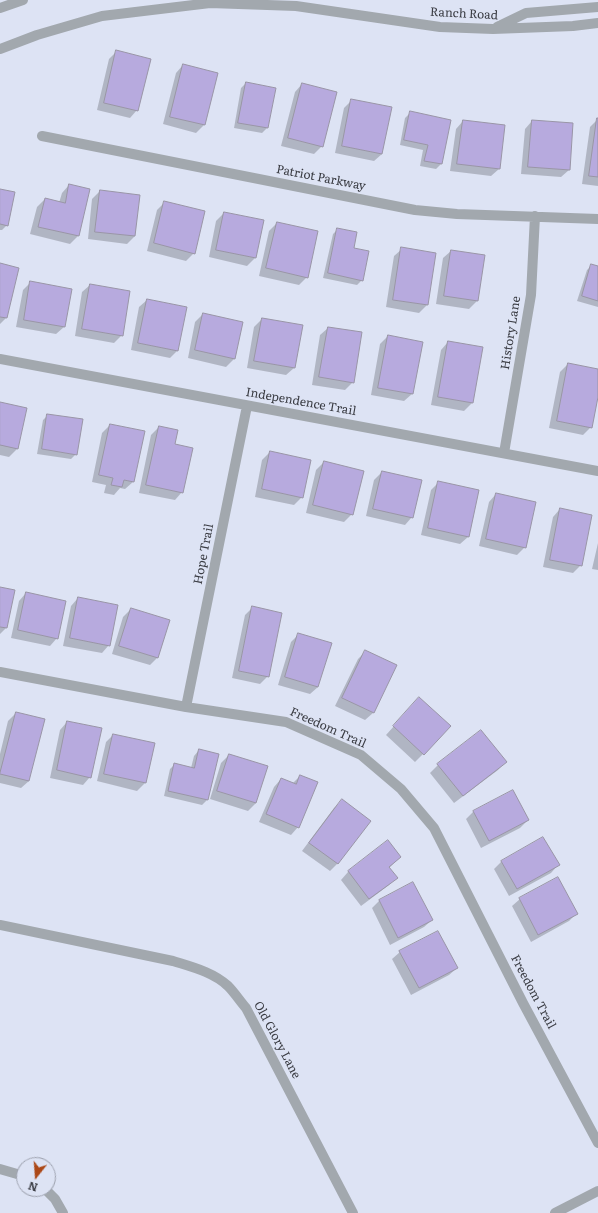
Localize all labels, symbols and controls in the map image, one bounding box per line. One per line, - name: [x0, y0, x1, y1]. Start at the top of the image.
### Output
- street label: Ranch Road: [430, 5, 498, 23]
- street label: Patriot Parkway: [275, 162, 367, 194]
- street label: History Lane: [498, 295, 524, 371]
- street label: Independence Trail: [245, 385, 357, 419]
- street label: Hope Trail: [191, 522, 217, 586]
- street label: Freedom Trail: [288, 705, 368, 751]
- street label: Freedom Trail: [507, 952, 559, 1032]
- street label: Old Glory Lane: [251, 999, 303, 1081]
- north arrow: [16, 1157, 56, 1197]
- text: N: [26, 1179, 40, 1197]

